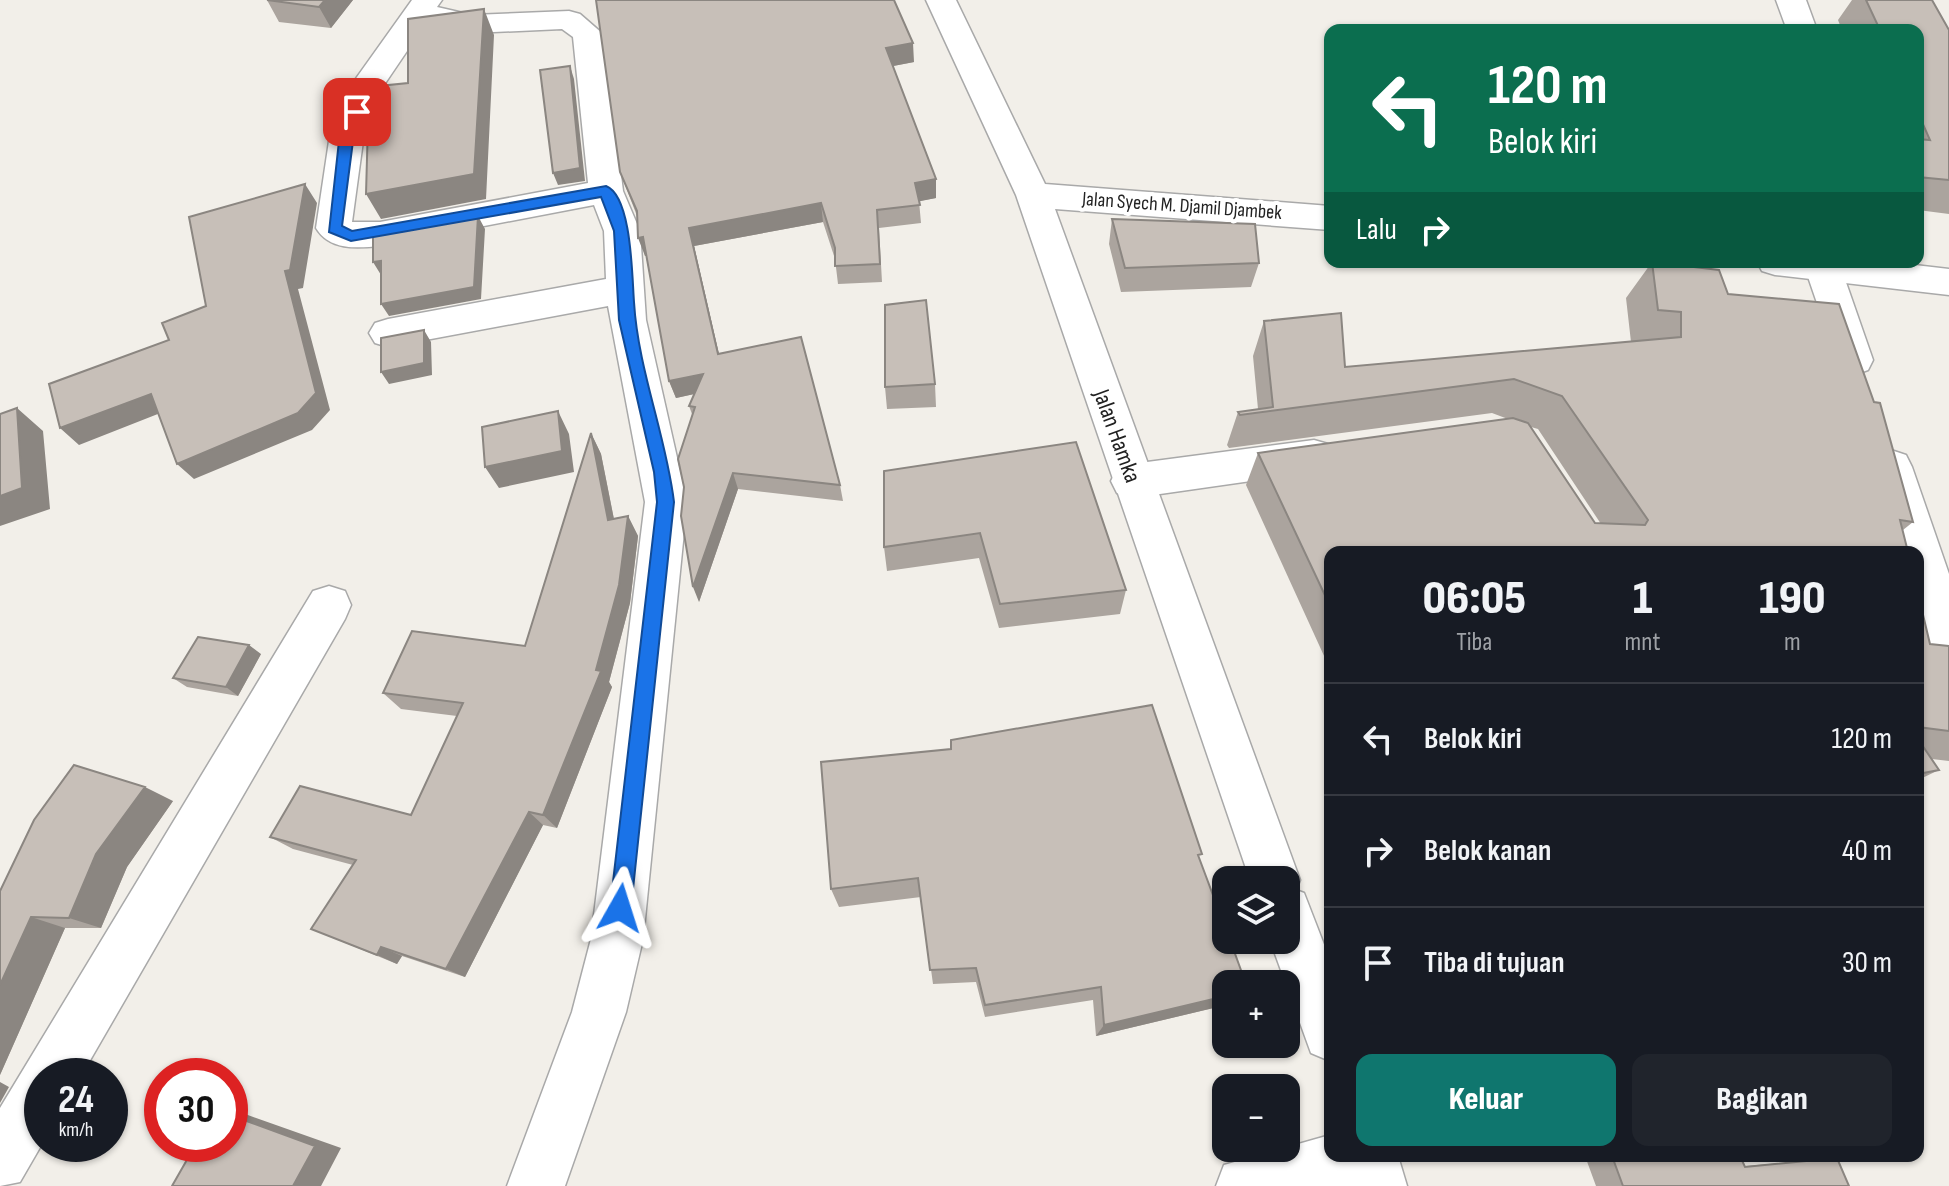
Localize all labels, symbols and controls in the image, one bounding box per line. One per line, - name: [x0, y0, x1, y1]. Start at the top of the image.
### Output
- text: 120 m: [1488, 53, 1608, 120]
- icon: left: [1356, 56, 1460, 160]
- pin: [323, 78, 391, 146]
- icon: arrive: [335, 90, 379, 134]
- text: Belok kiri: [1488, 121, 1597, 164]
- street label: Jalan Syech M. Djamil Djambek: [1080, 187, 1283, 225]
- icon: right: [1413, 208, 1457, 252]
- text: Lalu: [1356, 212, 1397, 248]
- street label: Jalan Hamka: [1086, 384, 1147, 487]
- text: 06:05: [1422, 570, 1526, 627]
- text: 1: [1633, 570, 1652, 627]
- text: 190: [1759, 570, 1826, 627]
- text: Tiba: [1456, 627, 1492, 658]
- text: mnt: [1625, 627, 1661, 658]
- text: m: [1784, 627, 1801, 658]
- icon: left: [1356, 717, 1400, 761]
- text: Belok kiri: [1424, 721, 1522, 757]
- text: 120 m: [1831, 721, 1892, 757]
- icon: right: [1356, 829, 1400, 873]
- text: Belok kanan: [1424, 833, 1551, 869]
- text: 40 m: [1842, 833, 1892, 869]
- position arrow: [578, 866, 662, 950]
- map controls: [1212, 866, 1300, 1162]
- button: layers: [1212, 866, 1300, 954]
- icon: arrive: [1356, 941, 1400, 985]
- text: Tiba di tujuan: [1424, 945, 1565, 981]
- text: 30 m: [1842, 945, 1892, 981]
- button: +: [1212, 970, 1300, 1058]
- button: Keluar: [1356, 1054, 1616, 1146]
- button: Bagikan: [1632, 1054, 1892, 1146]
- speed limit sign: 30: [144, 1058, 248, 1162]
- button: −: [1212, 1074, 1300, 1162]
- text: 24: [58, 1076, 94, 1124]
- text: km/h: [59, 1118, 93, 1142]

